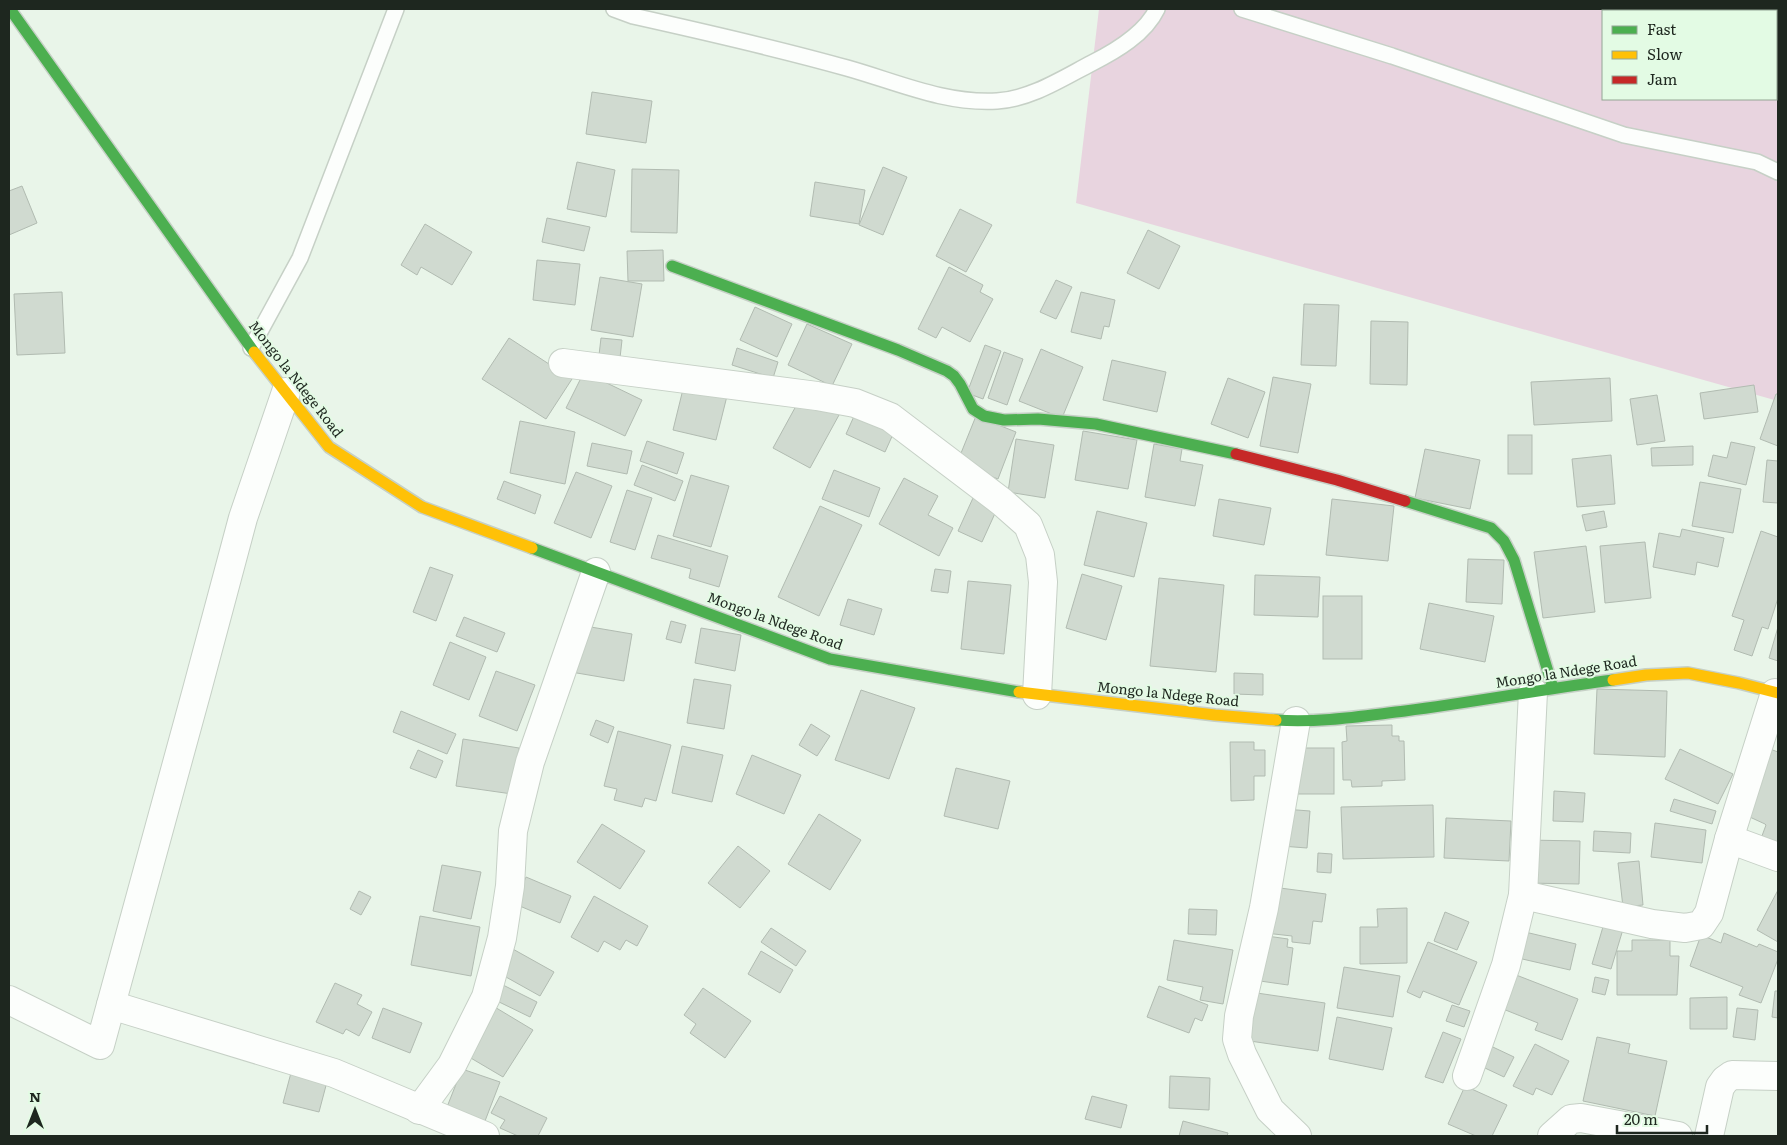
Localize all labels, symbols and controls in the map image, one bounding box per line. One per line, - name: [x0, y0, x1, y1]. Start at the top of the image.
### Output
- legend: [1602, 10, 1777, 100]
- text: Fast: [1647, 17, 1676, 40]
- text: Slow: [1647, 42, 1682, 65]
- text: Jam: [1647, 67, 1678, 90]
- street label: Mongo la Ndege Road: [245, 316, 349, 441]
- street label: Mongo la Ndege Road: [705, 586, 846, 654]
- street label: Mongo la Ndege Road: [1494, 650, 1638, 692]
- street label: Mongo la Ndege Road: [1096, 676, 1241, 710]
- north arrow: [10, 1085, 60, 1135]
- text: N: [29, 1086, 41, 1106]
- scale bar: [1617, 1102, 1707, 1134]
- text: 20 m: [1624, 1107, 1658, 1130]

